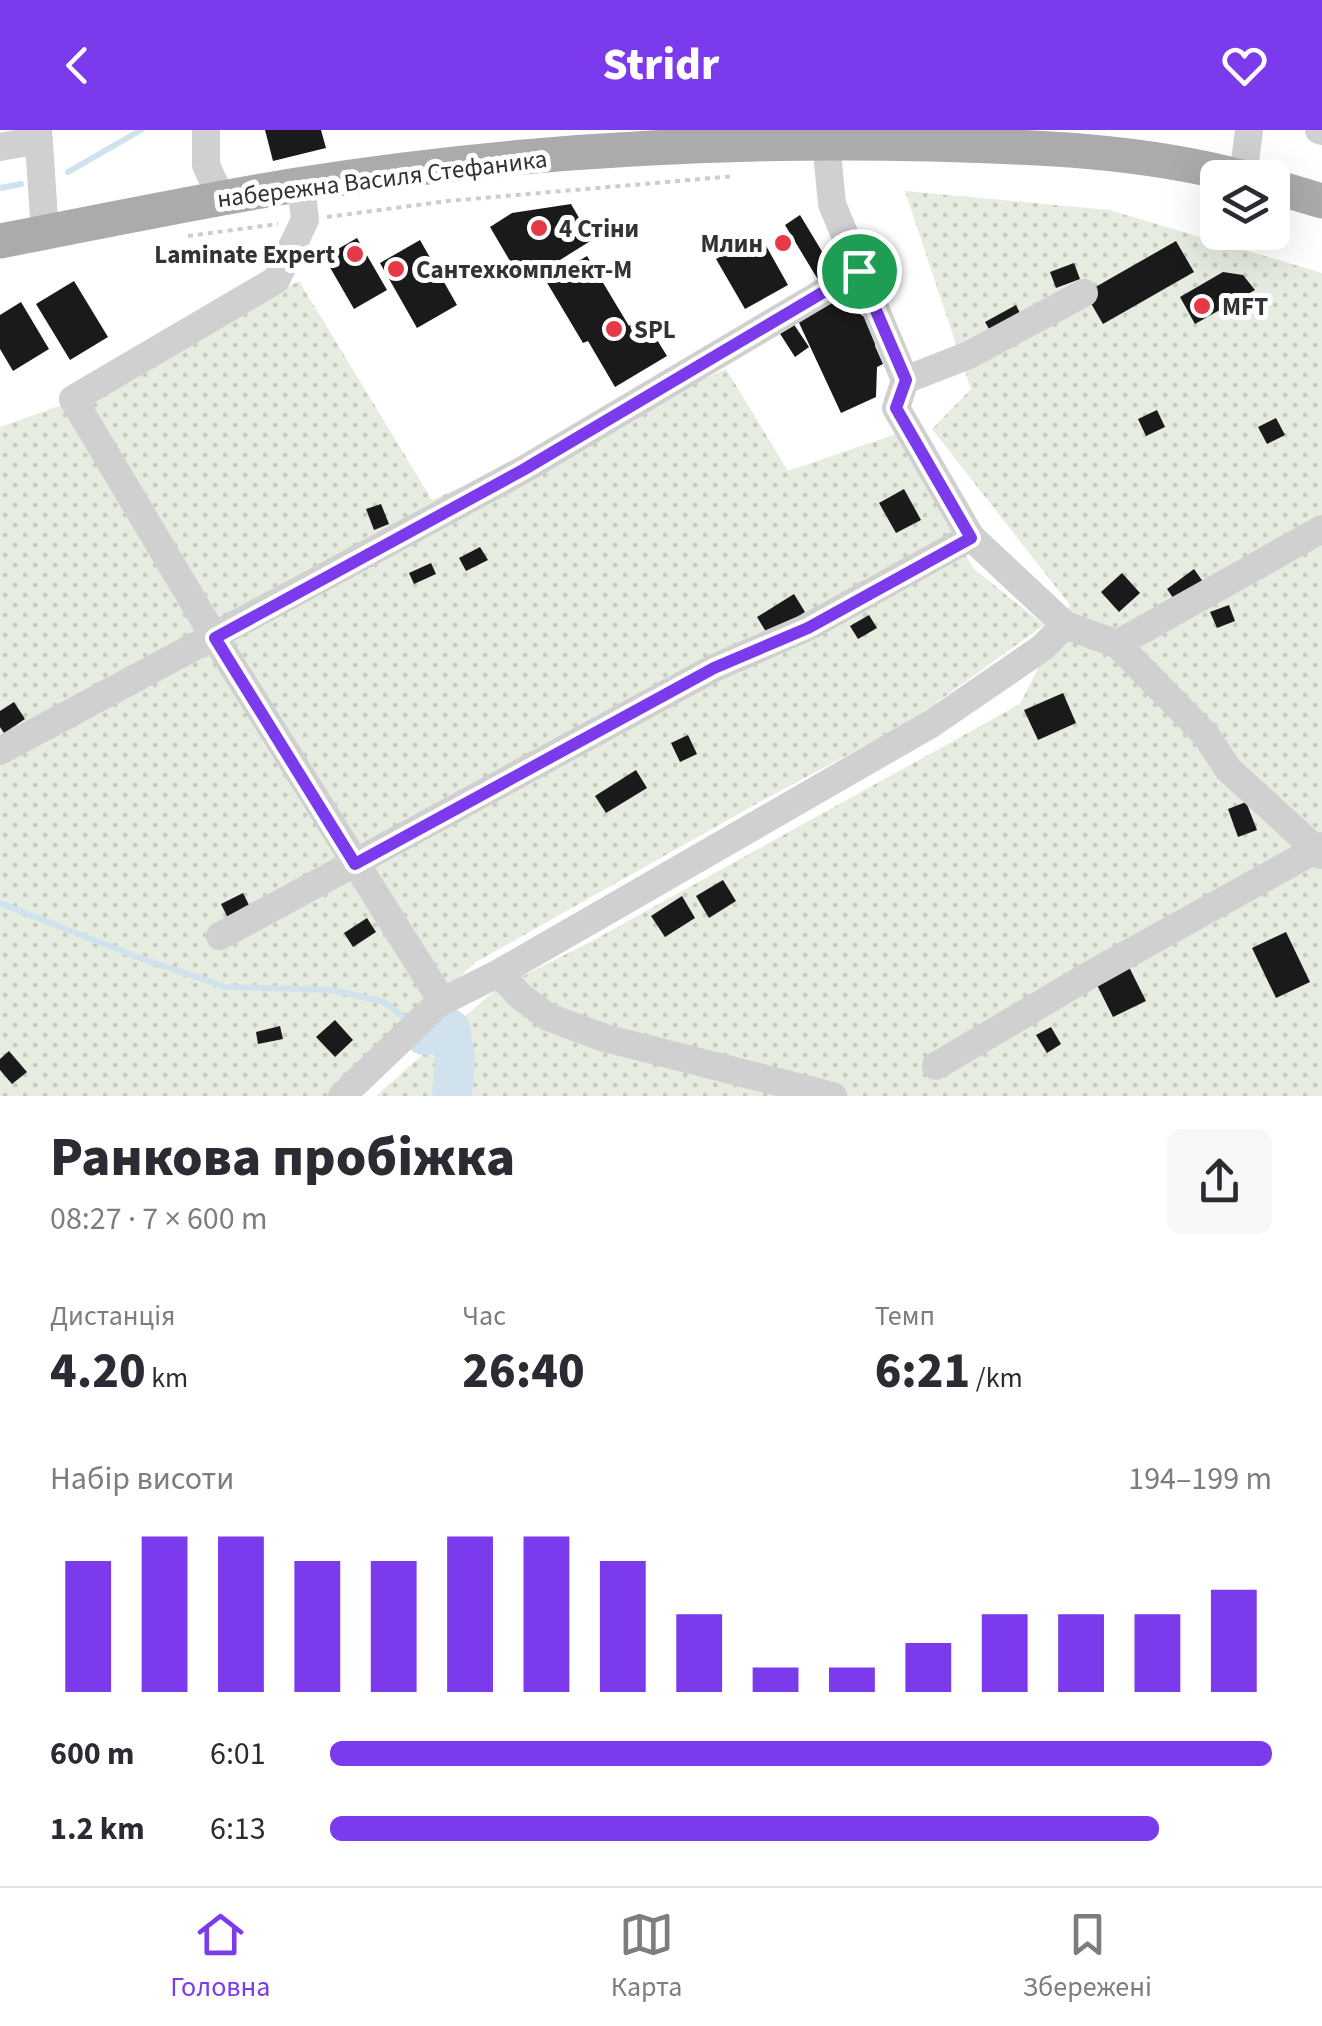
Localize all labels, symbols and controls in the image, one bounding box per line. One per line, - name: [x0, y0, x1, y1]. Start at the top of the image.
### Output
- text: Stridr: [603, 33, 719, 97]
- icon: back: [50, 38, 105, 93]
- icon: heart: [1217, 38, 1272, 93]
- street label: набережна Василя Стефаника: [215, 141, 549, 217]
- map controls: [1200, 160, 1290, 250]
- button: layers: [1200, 160, 1290, 250]
- place label: 4 Стіни: [559, 211, 639, 247]
- marker: 4 Стіни: [528, 217, 550, 239]
- place label: Млин: [700, 226, 763, 262]
- pin: [817, 229, 902, 314]
- marker: Млин: [772, 232, 794, 254]
- place label: Laminate Expert: [154, 237, 335, 273]
- marker: Laminate Expert: [344, 243, 366, 265]
- icon: arrive: [832, 244, 887, 299]
- place label: Сантехкомплект-М: [416, 252, 632, 288]
- marker: Сантехкомплект-М: [385, 258, 407, 280]
- place label: MFT: [1222, 289, 1268, 325]
- marker: MFT: [1191, 295, 1213, 317]
- place label: SPL: [634, 312, 676, 348]
- marker: SPL: [603, 318, 625, 340]
- text: Ранкова пробіжка: [50, 1119, 515, 1197]
- button: share: [1167, 1129, 1272, 1234]
- text: 08:27 · 7 × 600 m: [50, 1196, 268, 1242]
- text: Дистанція: [50, 1296, 175, 1336]
- text: Час: [462, 1296, 506, 1336]
- text: Темп: [875, 1296, 935, 1336]
- text: 4.20: [50, 1336, 146, 1407]
- text: 26:40: [462, 1336, 585, 1407]
- text: 6:21: [875, 1336, 970, 1407]
- text: km: [146, 1358, 188, 1398]
- text: /km: [970, 1358, 1023, 1398]
- text: Набір висоти: [50, 1456, 234, 1502]
- text: 194–199 m: [1128, 1456, 1272, 1502]
- text: 600 m: [50, 1731, 135, 1777]
- text: 6:01: [210, 1731, 266, 1777]
- text: 1.2 km: [50, 1806, 145, 1852]
- text: 6:13: [210, 1806, 266, 1852]
- tab: Головна: [170, 1907, 270, 2007]
- tab: Карта: [611, 1907, 682, 2007]
- tab: Збережені: [1023, 1907, 1152, 2007]

